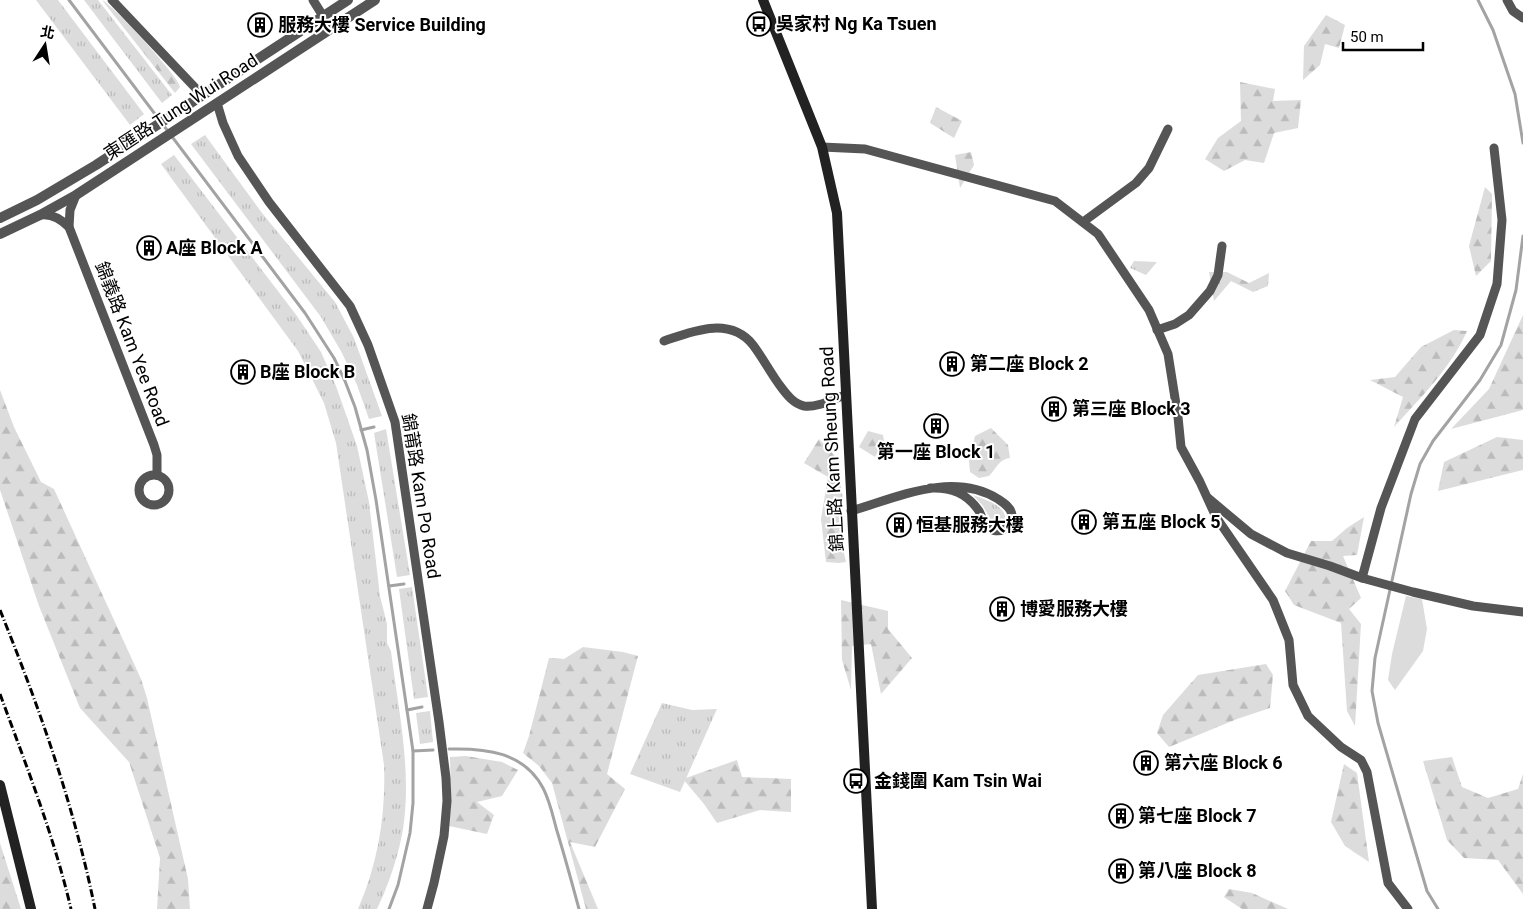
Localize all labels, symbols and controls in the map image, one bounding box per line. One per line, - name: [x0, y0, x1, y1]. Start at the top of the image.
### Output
- bus stop icon: 吳家村 Ng Ka Tsuen: [746, 11, 772, 37]
- building icon: 服務大樓 Service Building: [247, 12, 273, 38]
- place label: 吳家村 Ng Ka Tsuen: [776, 13, 937, 34]
- place label: 服務大樓 Service Building: [278, 14, 486, 35]
- north arrow: [20, 20, 70, 70]
- scale bar: [1343, 20, 1423, 52]
- text: 北: [39, 23, 56, 42]
- text: 50 m: [1350, 28, 1384, 46]
- street label: 東匯路 Tung Wui Road: [100, 49, 261, 164]
- building icon: A座 Block A: [136, 235, 162, 261]
- place label: A座 Block A: [166, 237, 263, 258]
- street label: 錦義路 Kam Yee Road: [91, 258, 174, 429]
- street label: 錦上路 Kam Sheung Road: [816, 346, 847, 552]
- building icon: 第二座 Block 2: [939, 351, 965, 377]
- place label: 第二座 Block 2: [970, 353, 1089, 374]
- building icon: B座 Block B: [230, 359, 256, 385]
- place label: B座 Block B: [260, 361, 355, 382]
- building icon: 第三座 Block 3: [1041, 396, 1067, 422]
- place label: 第三座 Block 3: [1072, 398, 1191, 419]
- street label: 錦莆路 Kam Po Road: [398, 412, 445, 580]
- building icon: 第一座 Block 1: [923, 413, 949, 439]
- place label: 第一座 Block 1: [877, 441, 995, 462]
- building icon: 第五座 Block 5: [1071, 509, 1097, 535]
- place label: 第五座 Block 5: [1102, 511, 1221, 532]
- building icon: 恒基服務大樓: [886, 512, 912, 538]
- place label: 恒基服務大樓: [916, 514, 1024, 535]
- building icon: 博愛服務大樓: [989, 596, 1015, 622]
- place label: 博愛服務大樓: [1020, 598, 1128, 619]
- building icon: 第六座 Block 6: [1133, 750, 1159, 776]
- place label: 第六座 Block 6: [1164, 752, 1283, 773]
- bus stop icon: 金錢圍 Kam Tsin Wai: [843, 768, 869, 794]
- place label: 金錢圍 Kam Tsin Wai: [874, 770, 1042, 791]
- building icon: 第七座 Block 7: [1108, 803, 1134, 829]
- place label: 第七座 Block 7: [1138, 805, 1257, 826]
- building icon: 第八座 Block 8: [1108, 858, 1134, 884]
- place label: 第八座 Block 8: [1138, 860, 1257, 881]

